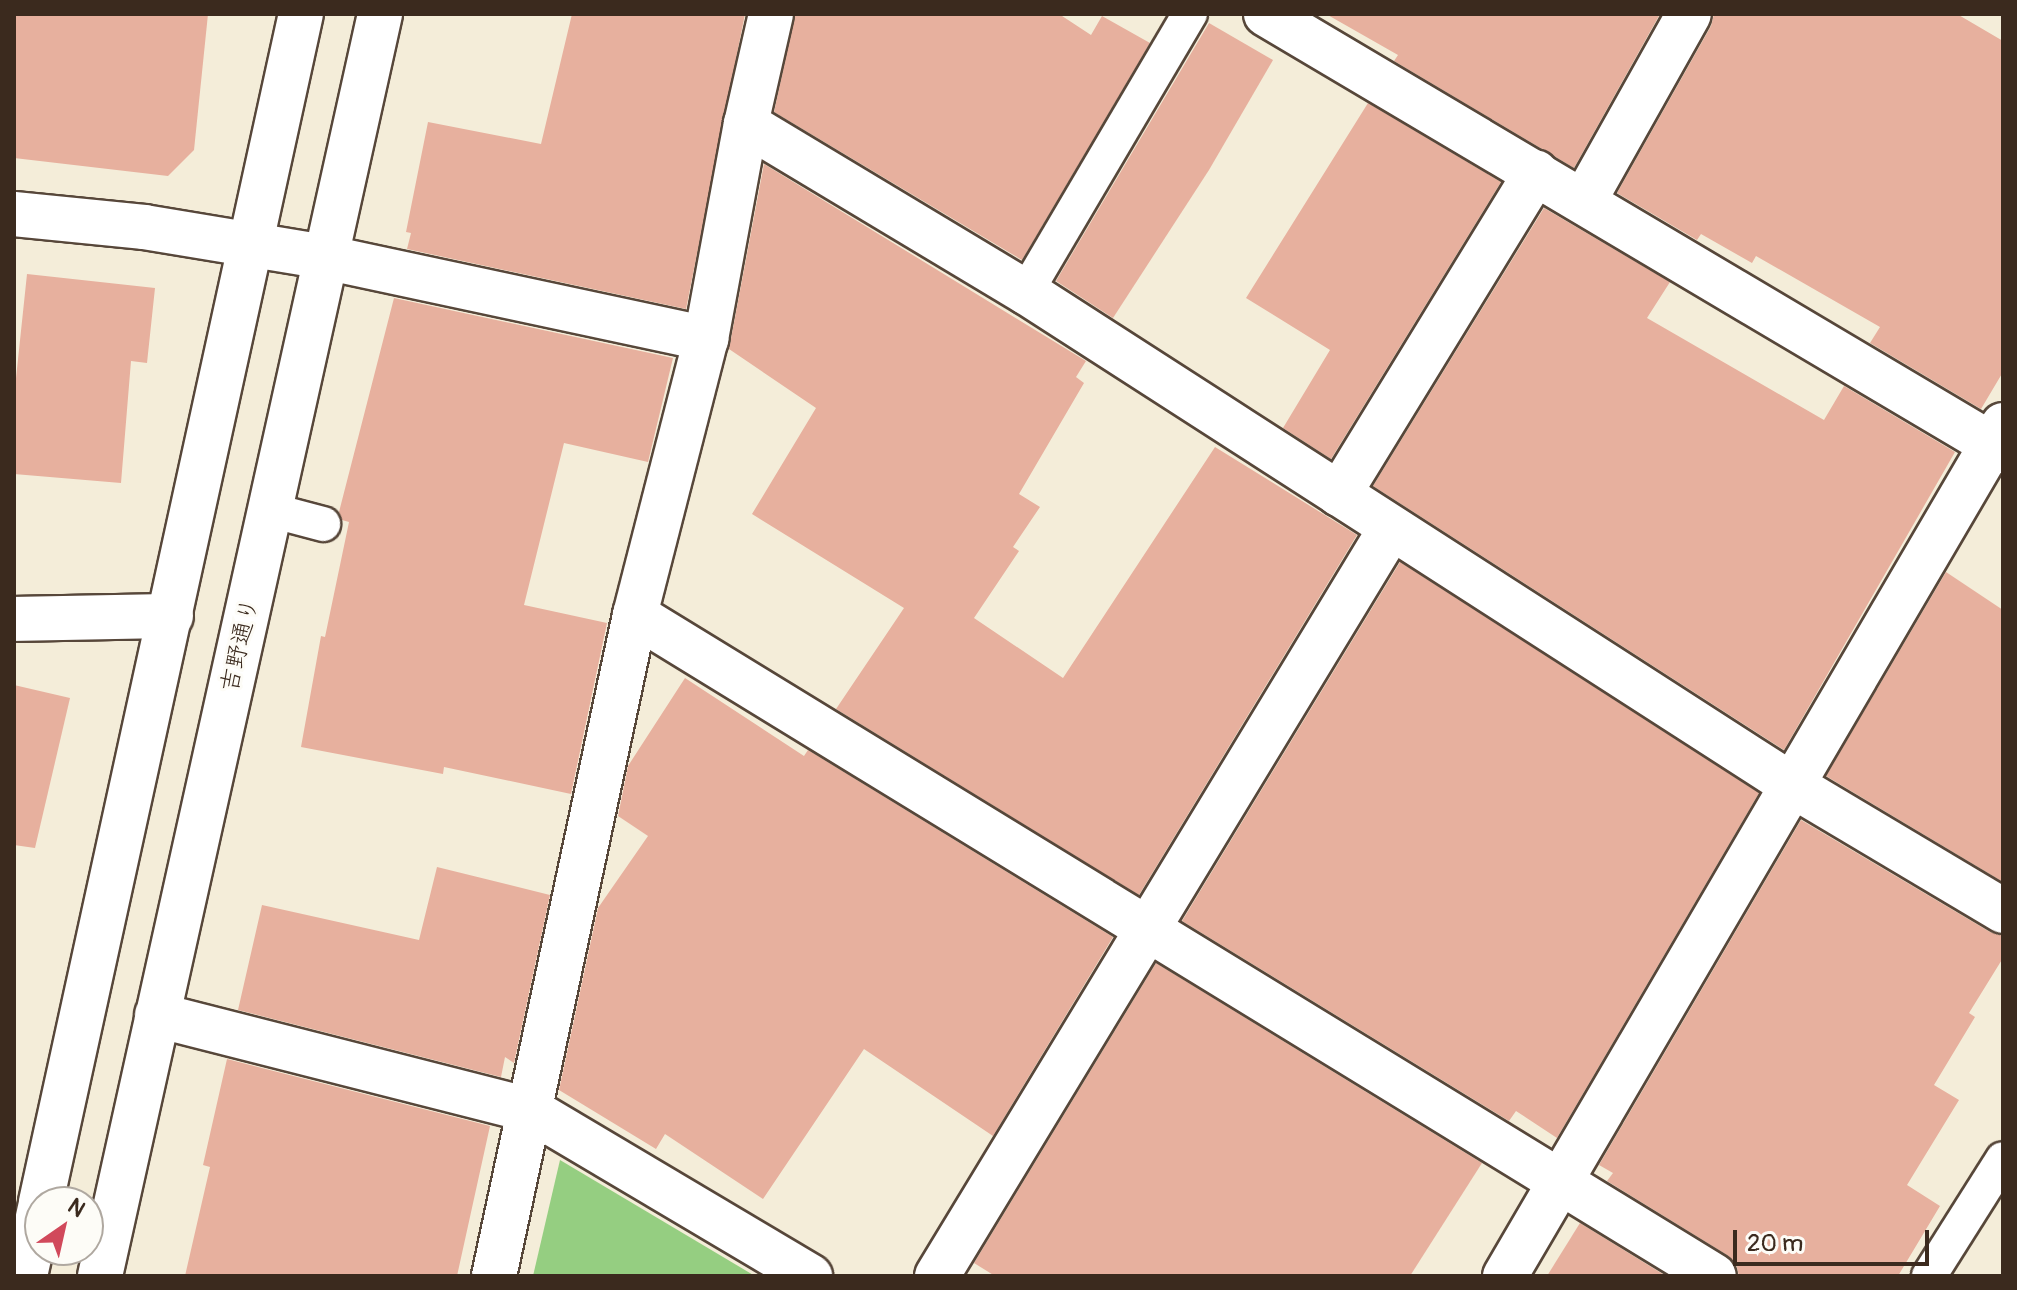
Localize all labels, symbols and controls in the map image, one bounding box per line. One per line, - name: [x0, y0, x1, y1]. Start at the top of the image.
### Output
- street label: 吉野通り: [215, 595, 265, 695]
- north arrow: [24, 1186, 104, 1266]
- text: N: [62, 1192, 90, 1224]
- scale bar: [1737, 1214, 1933, 1264]
- text: 20 m: [1747, 1229, 1803, 1258]

